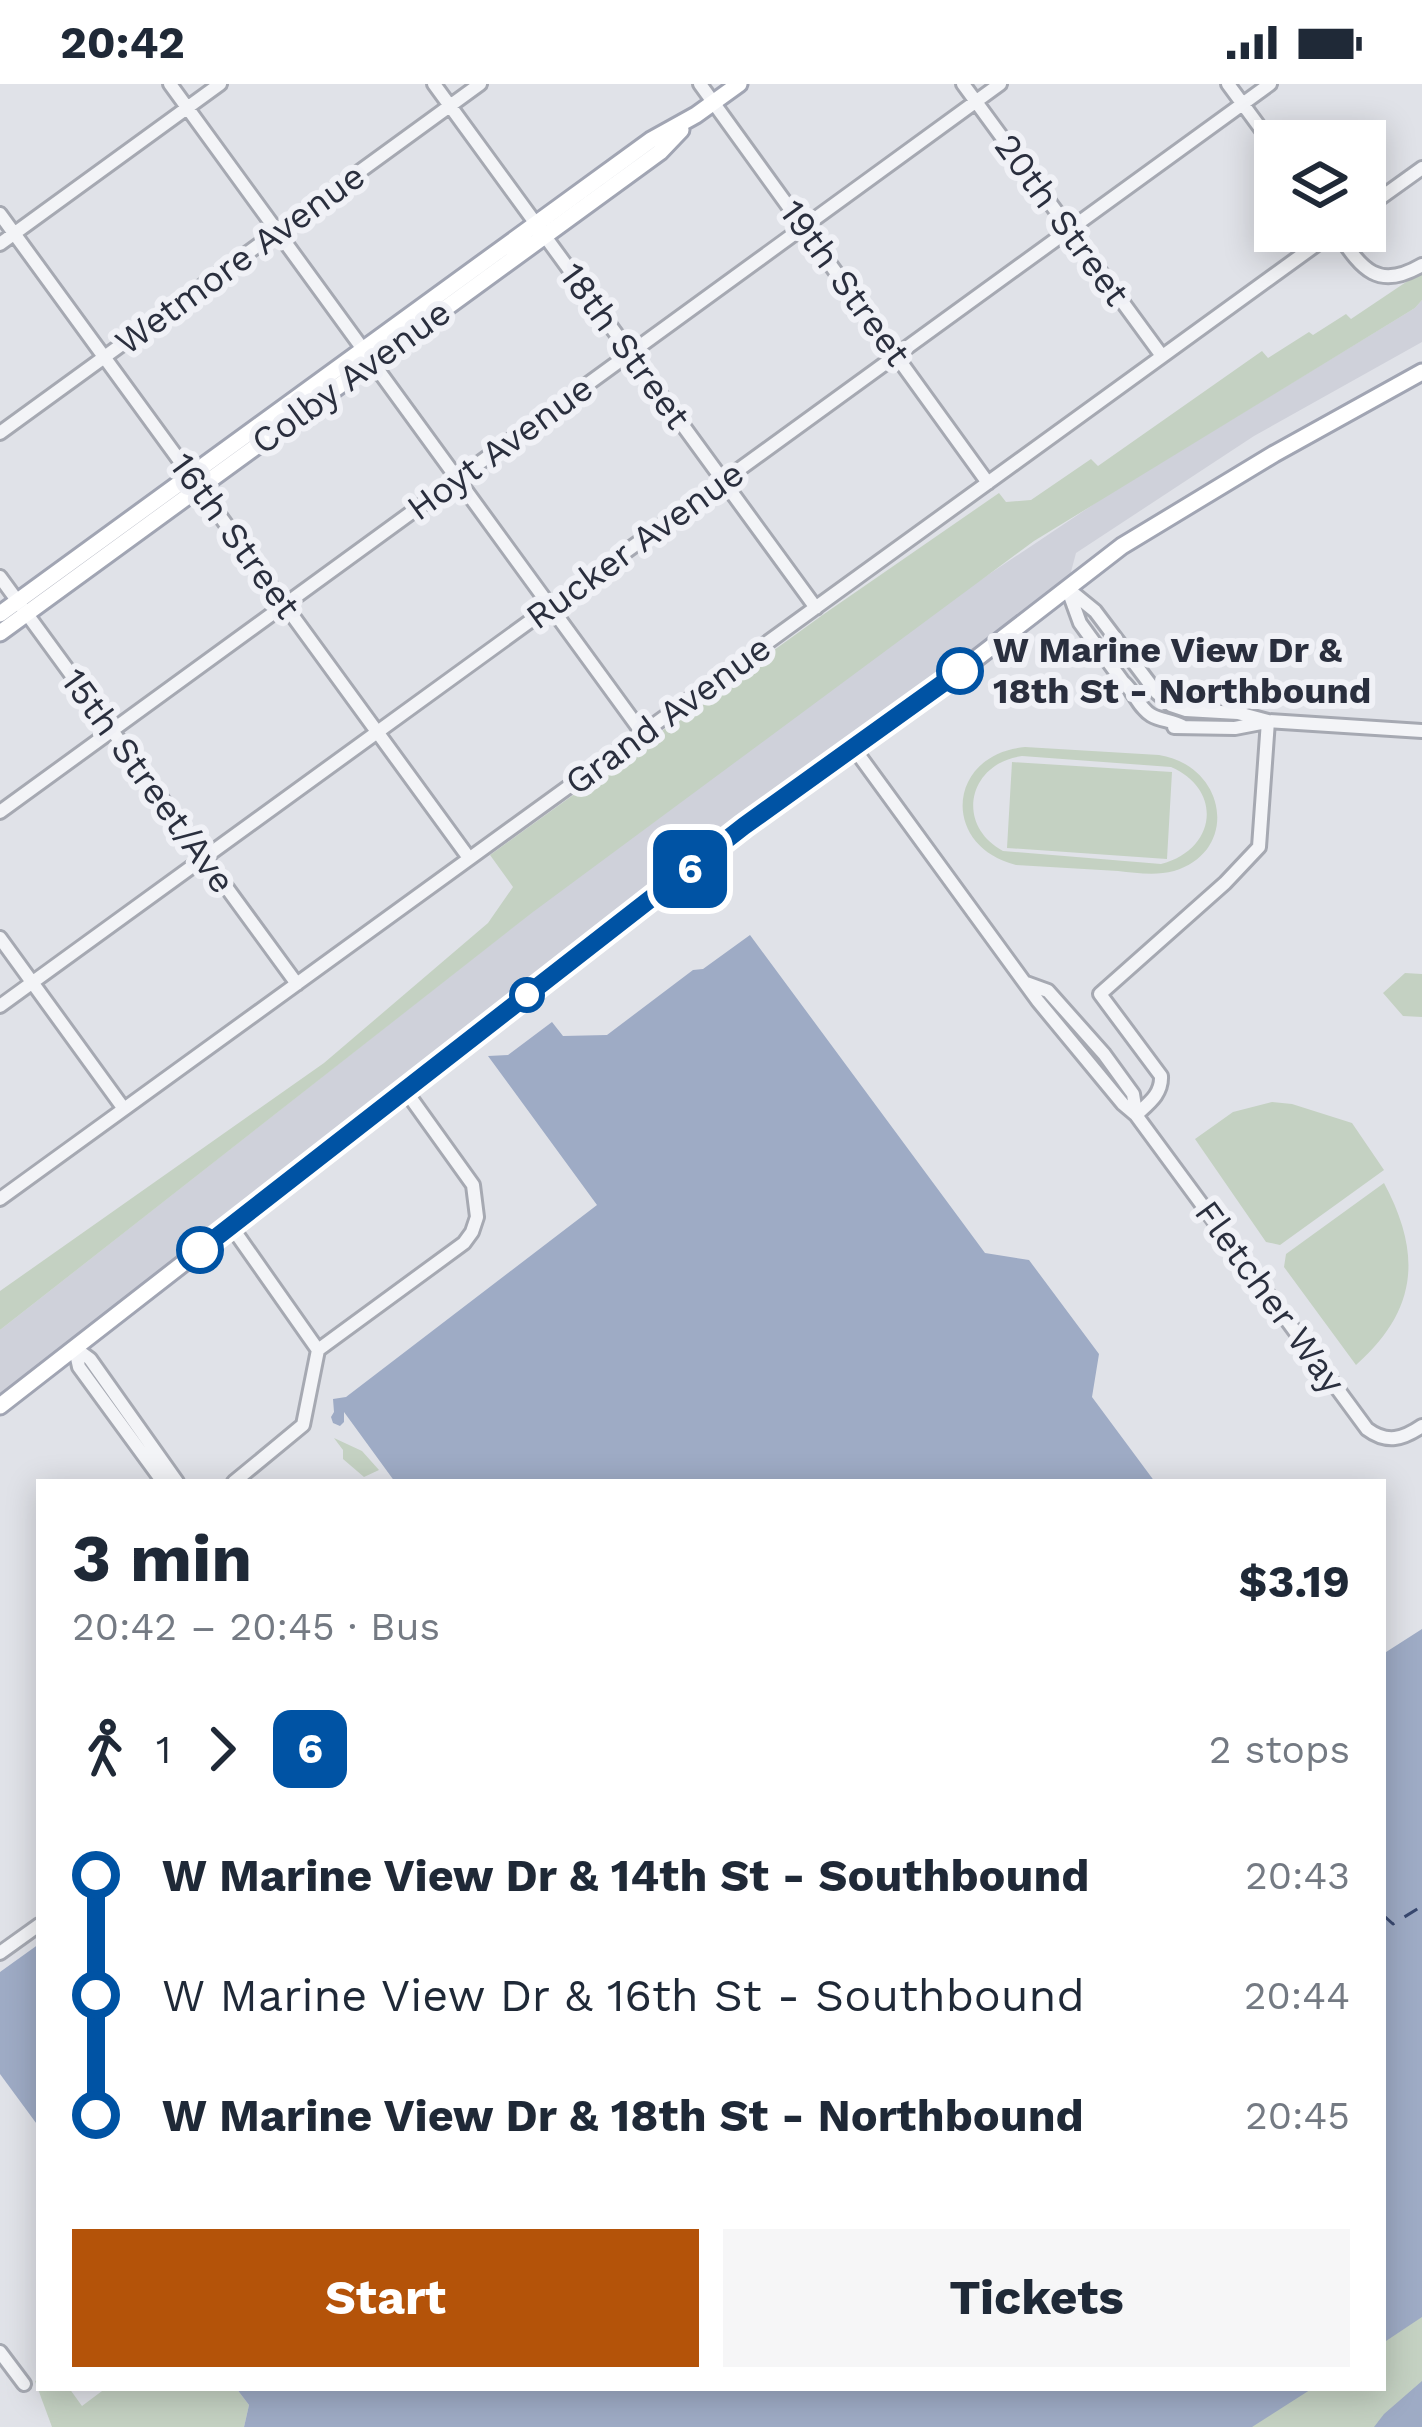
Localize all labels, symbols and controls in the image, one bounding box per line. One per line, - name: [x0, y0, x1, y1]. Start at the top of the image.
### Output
- text: 20:42: [60, 16, 185, 69]
- map controls: [1254, 120, 1386, 252]
- button: layers: [1254, 120, 1386, 252]
- street label: 20th Street: [986, 126, 1138, 314]
- street label: Wetmore Avenue: [107, 155, 373, 363]
- street label: 19th Street: [771, 192, 919, 374]
- street label: 18th Street: [551, 255, 699, 437]
- street label: Colby Avenue: [244, 291, 458, 463]
- street label: Hoyt Avenue: [399, 367, 601, 529]
- street label: 16th Street: [161, 445, 309, 627]
- street label: Rucker Avenue: [518, 452, 752, 638]
- street label: Grand Avenue: [557, 626, 779, 804]
- place label: W Marine View Dr & 18th St - Northbound: [993, 629, 1371, 712]
- marker: W Marine View Dr & 18th St - Northbound: [938, 649, 982, 693]
- street label: 15th Street/Ave: [52, 661, 244, 901]
- line badge: 6: [651, 830, 729, 908]
- text: 6: [677, 844, 703, 893]
- unlabelled marker: [511, 979, 543, 1011]
- street label: Fletcher Way: [1186, 1192, 1354, 1402]
- unlabelled marker: [178, 1228, 222, 1272]
- text: 3 min: [72, 1520, 252, 1597]
- text: $3.19: [1239, 1555, 1350, 1608]
- text: 20:42 – 20:45 · Bus: [72, 1604, 440, 1649]
- icon: walk: [72, 1716, 138, 1782]
- icon: forward: [189, 1716, 255, 1782]
- text: 6: [297, 1724, 323, 1773]
- text: 1: [156, 1727, 171, 1772]
- text: 2 stops: [1209, 1727, 1350, 1772]
- text: W Marine View Dr & 14th St - Southbound: [162, 1849, 1090, 1902]
- text: 20:43: [1245, 1853, 1350, 1898]
- text: W Marine View Dr & 16th St - Southbound: [162, 1969, 1085, 2022]
- text: 20:44: [1244, 1973, 1350, 2018]
- text: W Marine View Dr & 18th St - Northbound: [162, 2089, 1084, 2142]
- text: 20:45: [1245, 2093, 1350, 2138]
- button: Start: [72, 2229, 699, 2367]
- button: Tickets: [723, 2229, 1350, 2367]

